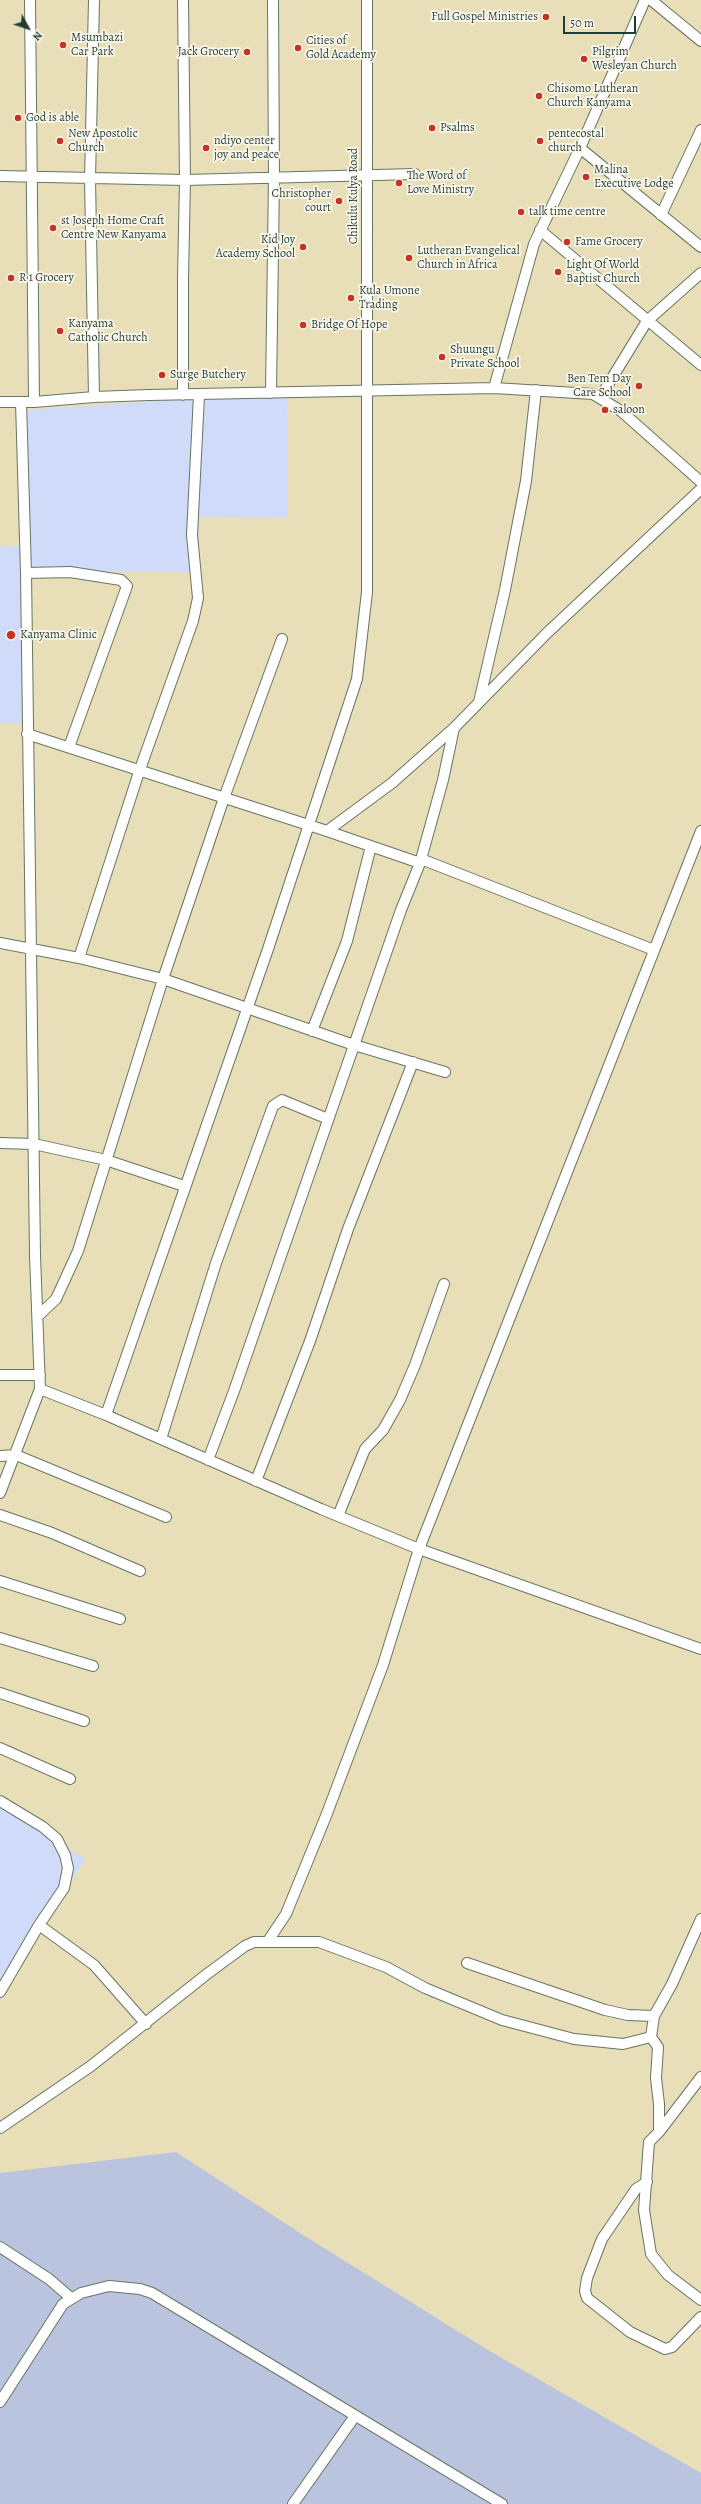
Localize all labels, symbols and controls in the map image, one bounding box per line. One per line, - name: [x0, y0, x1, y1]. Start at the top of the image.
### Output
- north arrow: [8, 8, 48, 48]
- scale bar: [565, 8, 638, 34]
- place label: Full Gospel Ministries: [431, 10, 538, 24]
- marker: Full Gospel Ministries: [541, 12, 551, 22]
- text: 50 m: [570, 15, 594, 31]
- text: N: [29, 28, 46, 44]
- place label: Msumbazi Car Park: [71, 31, 123, 59]
- place label: Cities of Gold Academy: [306, 34, 376, 62]
- marker: Msumbazi Car Park: [58, 40, 68, 50]
- marker: Cities of Gold Academy: [293, 43, 303, 53]
- place label: Jack Grocery: [178, 45, 239, 59]
- place label: Pilgrim Wesleyan Church: [592, 45, 677, 73]
- marker: Jack Grocery: [242, 47, 252, 57]
- marker: Pilgrim Wesleyan Church: [579, 54, 589, 64]
- place label: Chisomo Lutheran Church Kanyama: [547, 82, 638, 110]
- marker: Chisomo Lutheran Church Kanyama: [534, 91, 544, 101]
- place label: God is able: [26, 111, 79, 125]
- marker: God is able: [13, 113, 23, 123]
- place label: Psalms: [440, 121, 475, 135]
- marker: Psalms: [427, 123, 437, 133]
- place label: New Apostolic Church: [68, 127, 138, 155]
- place label: pentecostal church: [548, 127, 604, 155]
- place label: ndiyo center joy and peace: [214, 134, 279, 162]
- marker: New Apostolic Church: [55, 136, 65, 146]
- marker: pentecostal church: [535, 136, 545, 146]
- marker: ndiyo center joy and peace: [201, 143, 211, 153]
- street label: Chikulu Kulya Road: [347, 148, 361, 244]
- place label: Malina Executive Lodge: [594, 163, 674, 191]
- place label: The Word of Love Ministry: [407, 169, 474, 197]
- marker: Malina Executive Lodge: [581, 172, 591, 182]
- marker: The Word of Love Ministry: [394, 178, 404, 188]
- place label: Christopher court: [272, 187, 331, 215]
- marker: Christopher court: [334, 196, 344, 206]
- place label: talk time centre: [529, 205, 606, 219]
- marker: talk time centre: [516, 207, 526, 217]
- place label: st Joseph Home Craft Centre New Kanyama: [61, 214, 167, 242]
- marker: st Joseph Home Craft Centre New Kanyama: [48, 223, 58, 233]
- place label: Kid Joy Academy School: [216, 233, 295, 261]
- place label: Fame Grocery: [575, 235, 643, 249]
- marker: Fame Grocery: [562, 237, 572, 247]
- marker: Kid Joy Academy School: [298, 242, 308, 252]
- place label: Lutheran Evangelical Church in Africa: [417, 244, 520, 272]
- marker: Lutheran Evangelical Church in Africa: [404, 253, 414, 263]
- place label: Light Of World Baptist Church: [566, 258, 640, 286]
- marker: Light Of World Baptist Church: [553, 267, 563, 277]
- place label: R 1 Grocery: [19, 271, 74, 285]
- marker: R 1 Grocery: [6, 273, 16, 283]
- place label: Kula Umone Trading: [359, 284, 420, 312]
- marker: Kula Umone Trading: [346, 293, 356, 303]
- place label: Kanyama Catholic Church: [68, 317, 148, 345]
- place label: Bridge Of Hope: [311, 318, 387, 332]
- marker: Bridge Of Hope: [298, 320, 308, 330]
- marker: Kanyama Catholic Church: [55, 326, 65, 336]
- place label: Shuungu Private School: [450, 343, 519, 371]
- marker: Shuungu Private School: [437, 352, 447, 362]
- place label: Surge Butchery: [170, 368, 246, 382]
- marker: Surge Butchery: [157, 370, 167, 380]
- place label: Ben Tem Day Care School: [567, 372, 631, 400]
- marker: Ben Tem Day Care School: [634, 381, 644, 391]
- place label: saloon: [613, 403, 645, 417]
- marker: saloon: [600, 405, 610, 415]
- place label: Kanyama Clinic: [20, 628, 97, 642]
- marker: Kanyama Clinic: [5, 629, 17, 641]

